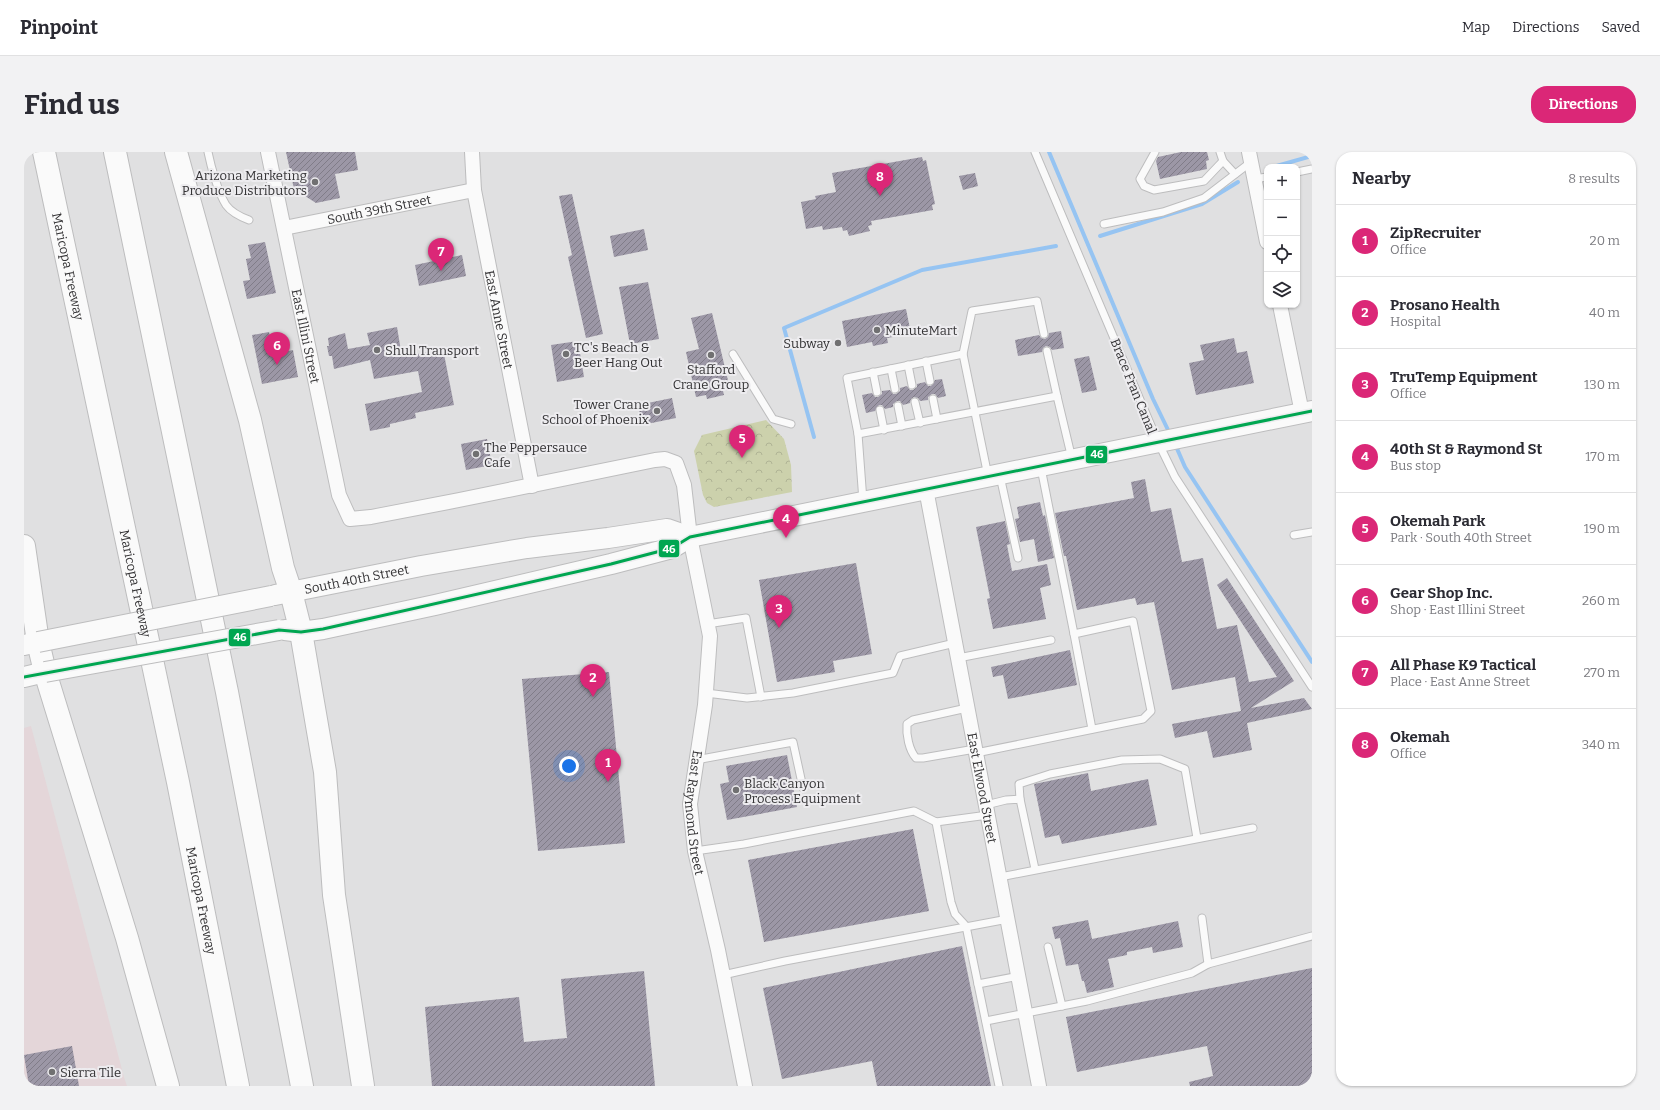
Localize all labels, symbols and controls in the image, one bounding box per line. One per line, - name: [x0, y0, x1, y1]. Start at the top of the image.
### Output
- text: Pinpoint: [20, 16, 98, 39]
- text: Map: [1462, 19, 1490, 36]
- text: Directions: [1512, 19, 1580, 36]
- text: Saved: [1602, 19, 1640, 36]
- button: Directions: [1531, 86, 1636, 123]
- text: Find us: [24, 88, 120, 121]
- pin: 8: [867, 163, 893, 196]
- map controls: [1264, 164, 1300, 308]
- button: +: [1264, 164, 1300, 200]
- place label: Arizona Marketing Produce Distributors: [182, 168, 307, 198]
- text: Nearby: [1352, 168, 1411, 189]
- text: 8 results: [1568, 171, 1620, 186]
- marker: Arizona Marketing Produce Distributors: [310, 177, 320, 187]
- street label: South 39th Street: [326, 192, 433, 227]
- button: −: [1264, 200, 1300, 236]
- street label: Maricopa Freeway: [49, 211, 87, 322]
- text: ZipRecruiter: [1390, 224, 1481, 242]
- text: 1: [1362, 233, 1368, 248]
- text: 20 m: [1590, 233, 1620, 248]
- button: locate: [1264, 236, 1300, 272]
- pin: 7: [428, 238, 454, 271]
- text: Office: [1390, 242, 1426, 257]
- street label: East Anne Street: [482, 269, 516, 371]
- button: layers: [1264, 272, 1300, 308]
- street label: East Illini Street: [289, 288, 323, 385]
- text: Prosano Health: [1390, 296, 1500, 314]
- text: 2: [1361, 305, 1369, 320]
- text: 40 m: [1589, 305, 1620, 320]
- text: Hospital: [1390, 314, 1441, 329]
- place label: MinuteMart: [885, 323, 958, 338]
- marker: MinuteMart: [872, 325, 882, 335]
- pin: 6: [264, 332, 290, 365]
- place label: Subway: [783, 336, 830, 351]
- street label: Brace Fran Canal: [1108, 336, 1160, 436]
- marker: Subway: [833, 338, 843, 348]
- place label: TC's Beach & Beer Hang Out: [574, 340, 663, 370]
- place label: Shull Transport: [385, 343, 479, 358]
- marker: Shull Transport: [372, 345, 382, 355]
- marker: TC's Beach & Beer Hang Out: [561, 349, 571, 359]
- marker: Stafford Crane Group: [706, 350, 716, 360]
- place label: Stafford Crane Group: [673, 362, 750, 392]
- text: TruTemp Equipment: [1390, 368, 1538, 386]
- text: 3: [1361, 377, 1369, 392]
- text: 130 m: [1584, 377, 1620, 392]
- text: Office: [1390, 386, 1426, 401]
- place label: Tower Crane School of Phoenix: [542, 397, 649, 427]
- marker: Tower Crane School of Phoenix: [652, 406, 662, 416]
- pin: 5: [729, 425, 755, 458]
- place label: The Peppersauce Cafe: [484, 440, 587, 470]
- text: 40th St & Raymond St: [1390, 440, 1542, 458]
- line badge: 46: [1085, 445, 1108, 464]
- text: 46: [1090, 448, 1104, 461]
- marker: The Peppersauce Cafe: [471, 449, 481, 459]
- text: 4: [1361, 449, 1369, 464]
- text: 170 m: [1585, 449, 1620, 464]
- text: Bus stop: [1390, 458, 1441, 473]
- pin: 4: [773, 505, 799, 538]
- text: Okemah Park: [1390, 512, 1486, 530]
- text: 5: [1361, 521, 1369, 536]
- text: 190 m: [1584, 521, 1620, 536]
- street label: Maricopa Freeway: [117, 528, 154, 639]
- text: Park · South 40th Street: [1390, 530, 1532, 545]
- line badge: 46: [658, 539, 680, 558]
- text: 46: [662, 543, 676, 556]
- street label: South 40th Street: [303, 562, 410, 597]
- text: Gear Shop Inc.: [1390, 584, 1493, 602]
- text: 6: [1361, 593, 1369, 608]
- text: 260 m: [1582, 593, 1620, 608]
- pin: 3: [766, 595, 792, 628]
- text: Shop · East Illini Street: [1390, 602, 1525, 617]
- line badge: 46: [228, 628, 251, 647]
- text: 46: [233, 631, 247, 644]
- text: All Phase K9 Tactical: [1390, 656, 1536, 674]
- pin: 2: [580, 664, 606, 697]
- text: 7: [1362, 665, 1369, 680]
- text: 270 m: [1583, 665, 1620, 680]
- text: Place · East Anne Street: [1390, 674, 1530, 689]
- text: Okemah: [1390, 728, 1450, 746]
- street label: East Elwood Street: [964, 731, 1000, 845]
- text: 8: [1361, 737, 1369, 752]
- text: 340 m: [1582, 737, 1620, 752]
- text: Office: [1390, 746, 1426, 761]
- pin: 1: [595, 749, 621, 782]
- street label: East Raymond Street: [682, 749, 707, 877]
- your location: [559, 756, 579, 776]
- place label: Black Canyon Process Equipment: [744, 776, 861, 806]
- marker: Black Canyon Process Equipment: [731, 785, 741, 795]
- street label: Maricopa Freeway: [183, 845, 219, 956]
- place label: Sierra Tile: [60, 1065, 121, 1080]
- marker: Sierra Tile: [47, 1067, 57, 1077]

